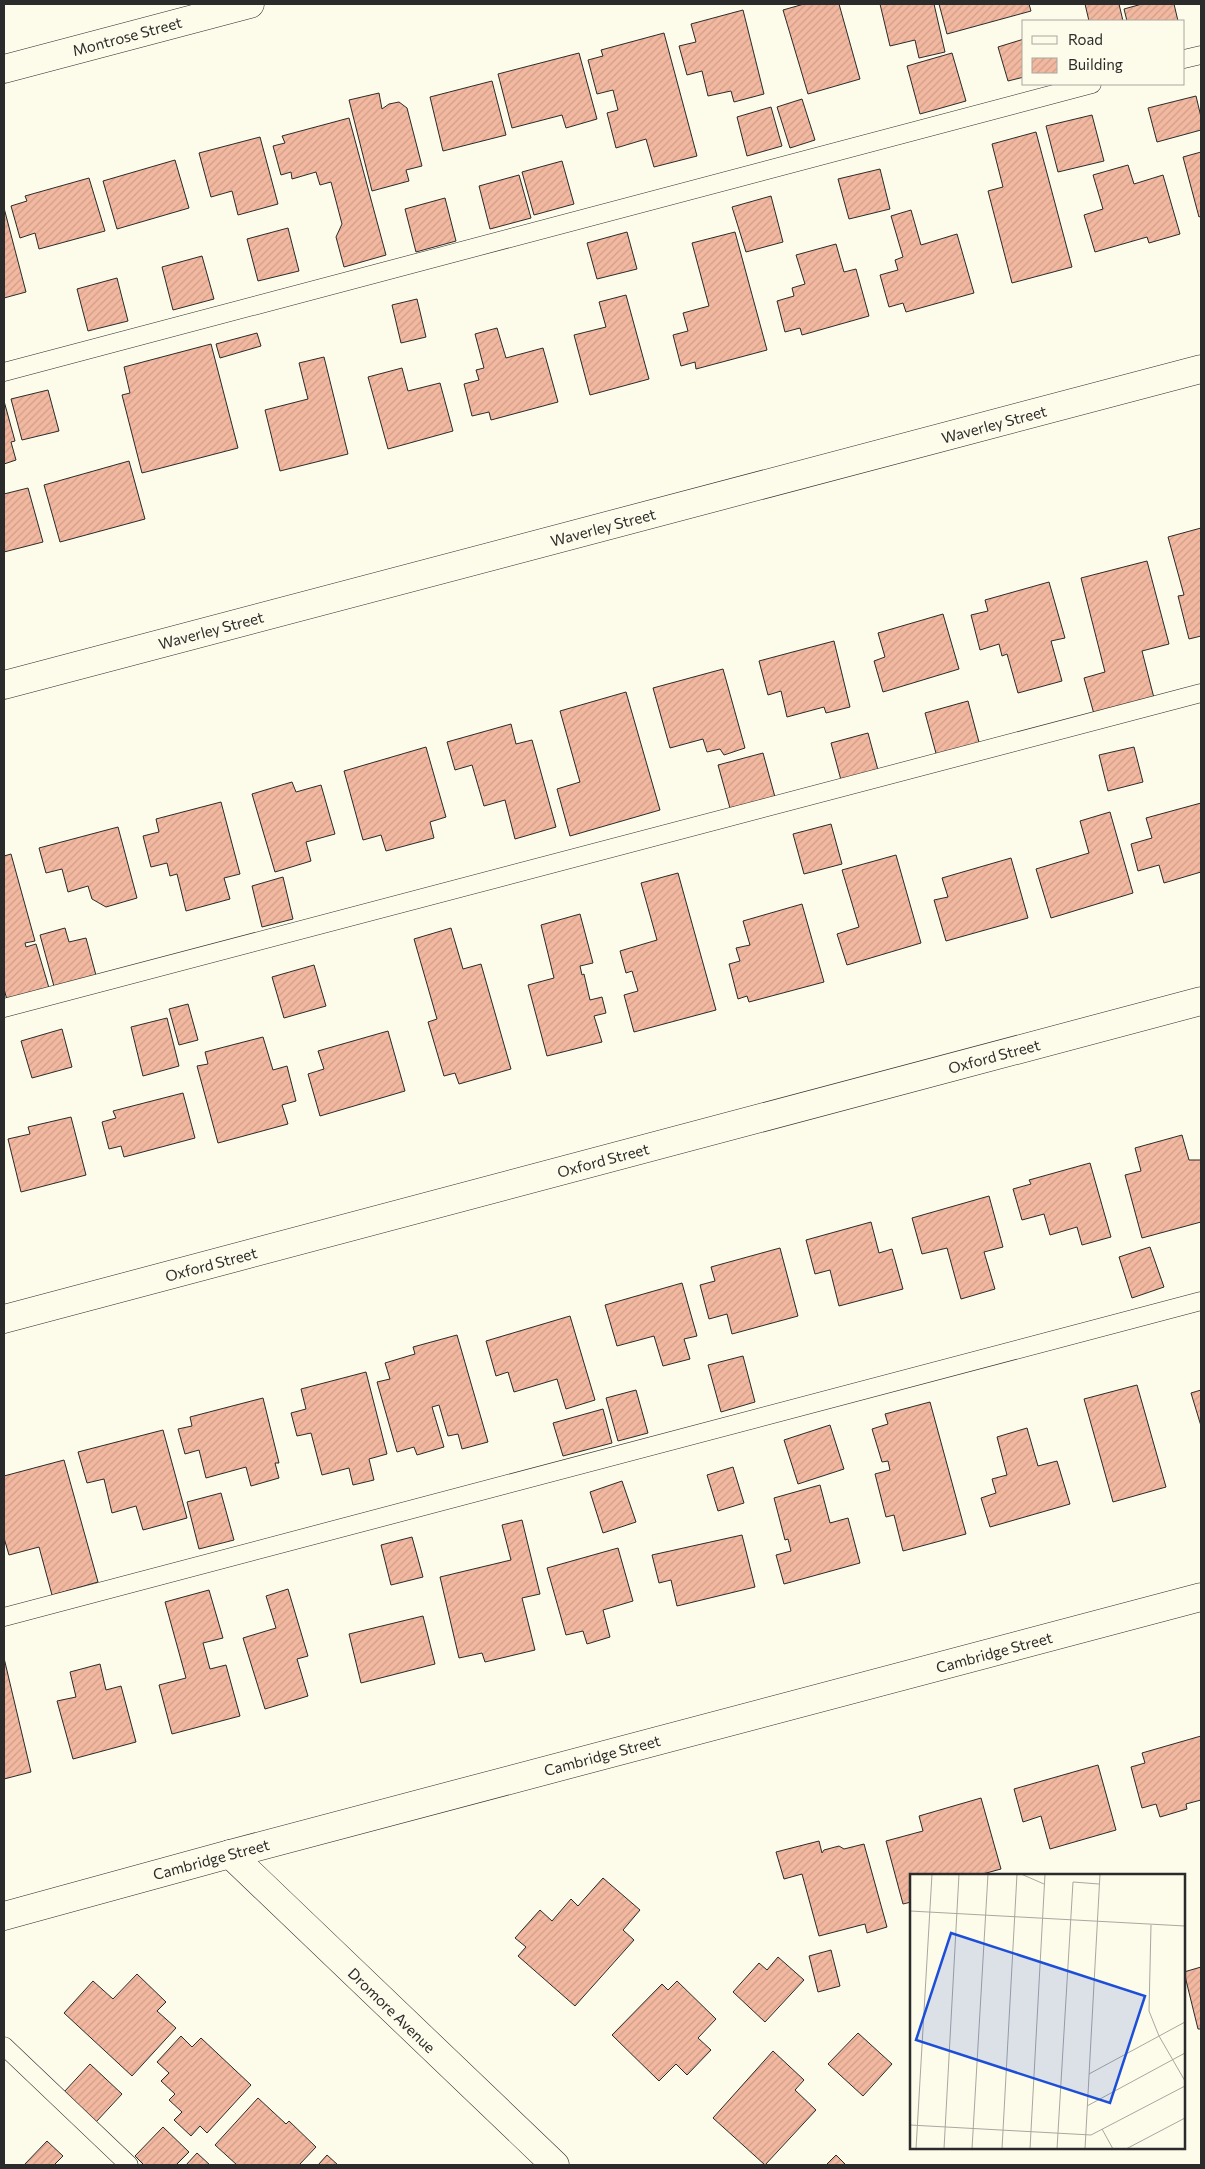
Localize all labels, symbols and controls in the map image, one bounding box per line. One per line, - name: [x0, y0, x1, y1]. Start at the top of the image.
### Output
- street label: Montrose Street: [70, 13, 184, 59]
- legend: [1022, 20, 1185, 85]
- text: Road: [1068, 30, 1103, 48]
- text: Building: [1068, 55, 1123, 73]
- street label: Waverley Street: [939, 401, 1049, 447]
- street label: Waverley Street: [548, 504, 658, 550]
- street label: Waverley Street: [156, 607, 266, 653]
- street label: Oxford Street: [946, 1035, 1042, 1077]
- street label: Oxford Street: [555, 1139, 651, 1181]
- street label: Oxford Street: [163, 1243, 259, 1285]
- street label: Cambridge Street: [934, 1628, 1054, 1676]
- street label: Cambridge Street: [542, 1731, 662, 1779]
- street label: Cambridge Street: [151, 1835, 271, 1883]
- inset map: [910, 1874, 1185, 2149]
- street label: Dromore Avenue: [345, 1964, 439, 2056]

